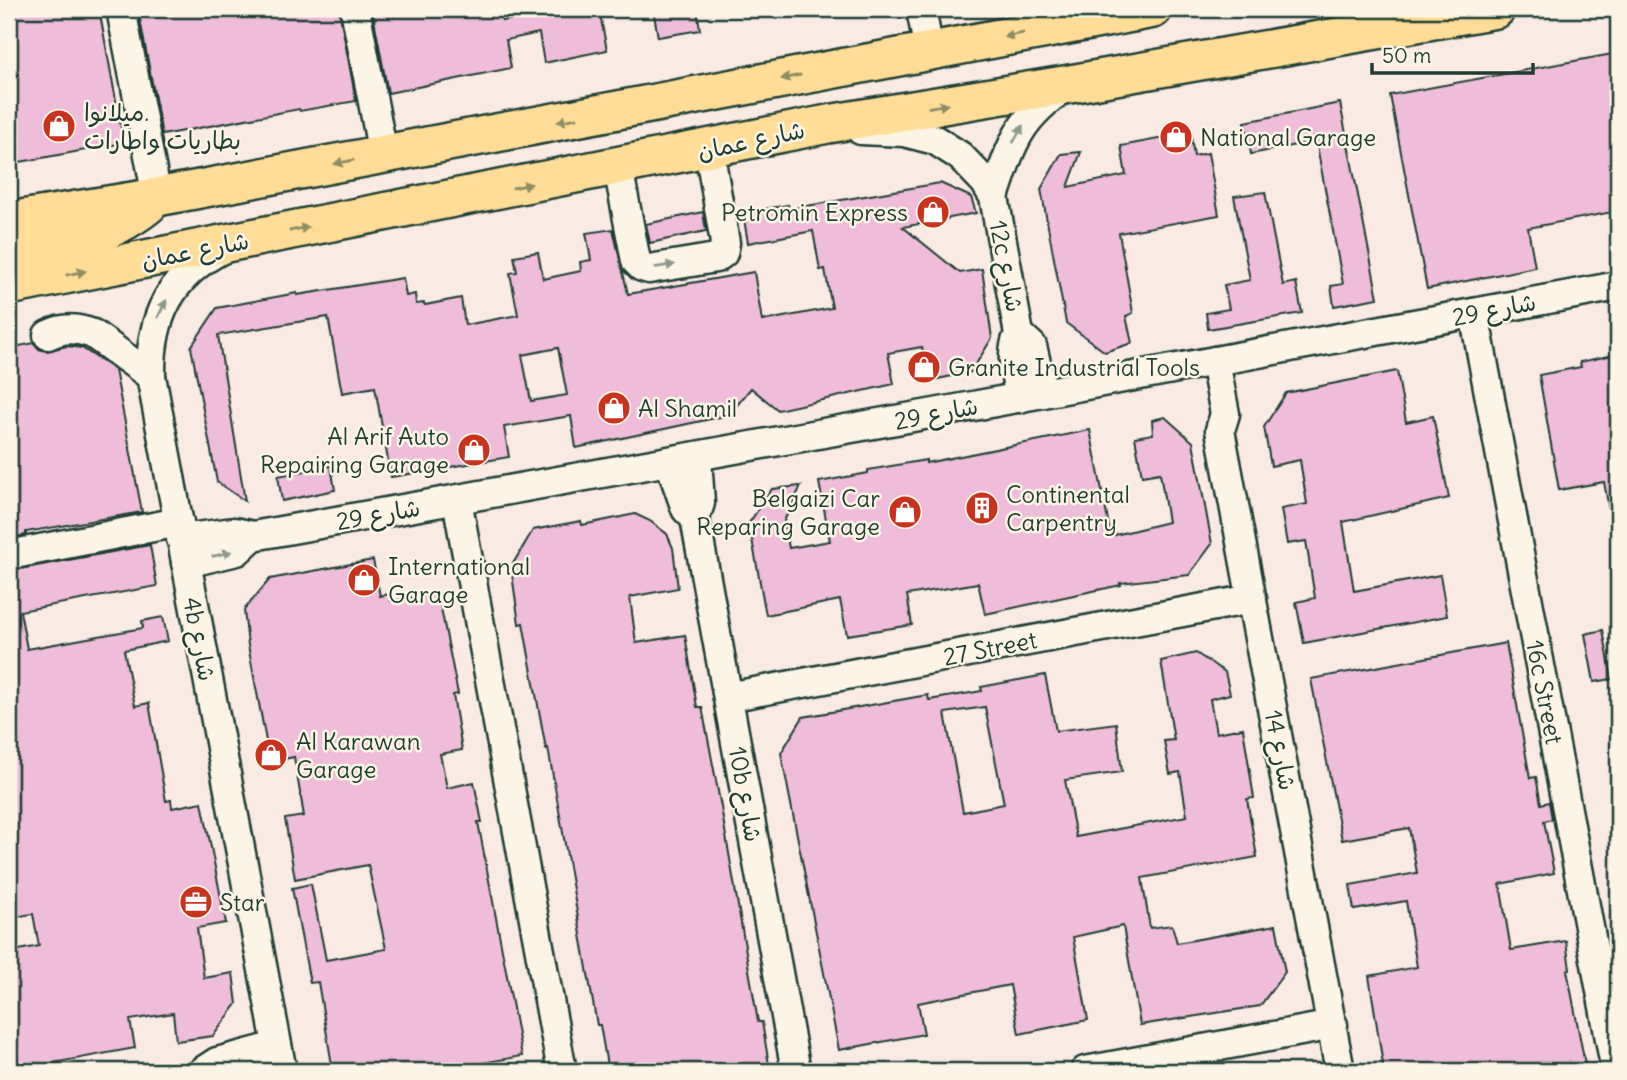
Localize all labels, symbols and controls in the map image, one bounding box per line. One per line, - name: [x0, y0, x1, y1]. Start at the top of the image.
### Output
- one-way arrow: [1003, 30, 1025, 41]
- scale bar: [1372, 32, 1532, 76]
- text: 50 m: [1382, 42, 1431, 69]
- one-way arrow: [780, 72, 802, 83]
- place label: ميلانوا. بطاريات واطارات: [84, 97, 241, 155]
- one-way arrow: [927, 100, 949, 111]
- shop icon: ميلانوا. بطاريات واطارات: [40, 107, 78, 145]
- one-way arrow: [556, 114, 578, 125]
- street label: شارع عمان: [695, 114, 808, 169]
- shop icon: National Garage: [1157, 118, 1195, 156]
- place label: National Garage: [1200, 122, 1376, 152]
- one-way arrow: [1012, 124, 1024, 143]
- one-way arrow: [333, 157, 355, 168]
- one-way arrow: [511, 180, 533, 191]
- shop icon: Petromin Express: [914, 193, 952, 231]
- place label: Petromin Express: [721, 197, 908, 227]
- street label: 12c شارع: [981, 218, 1031, 315]
- one-way arrow: [288, 224, 310, 235]
- street label: شارع عمان: [139, 225, 252, 278]
- one-way arrow: [654, 261, 676, 272]
- one-way arrow: [65, 267, 87, 278]
- street label: شارع 29: [1450, 286, 1539, 335]
- one-way arrow: [157, 299, 168, 319]
- shop icon: Granite Industrial Tools: [905, 348, 943, 386]
- place label: Granite Industrial Tools: [948, 352, 1200, 382]
- shop icon: Al Shamil: [595, 389, 633, 427]
- street label: شارع 29: [892, 390, 981, 439]
- place label: Al Shamil: [638, 393, 737, 423]
- place label: Al Arif Auto Repairing Garage: [260, 421, 449, 479]
- shop icon: Al Arif Auto Repairing Garage: [455, 431, 493, 469]
- place label: Continental Carpentry: [1006, 479, 1130, 537]
- place label: Belgaizi Car Reparing Garage: [696, 483, 880, 541]
- building icon: Continental Carpentry: [963, 489, 1001, 527]
- street label: شارع 29: [334, 492, 423, 539]
- shop icon: Belgaizi Car Reparing Garage: [886, 493, 924, 531]
- one-way arrow: [211, 549, 233, 560]
- place label: International Garage: [388, 551, 530, 609]
- shop icon: International Garage: [345, 561, 383, 599]
- street label: 4b شارع: [174, 595, 223, 684]
- street label: 27 Street: [941, 624, 1039, 672]
- street label: 16c Street: [1520, 637, 1570, 747]
- street label: شارع 14: [1256, 707, 1303, 793]
- place label: Al Karawan Garage: [296, 726, 421, 784]
- shop icon: Al Karawan Garage: [252, 736, 290, 774]
- street label: 10b شارع: [720, 744, 769, 845]
- office icon: Star: [177, 883, 215, 921]
- place label: Star: [220, 887, 265, 917]

